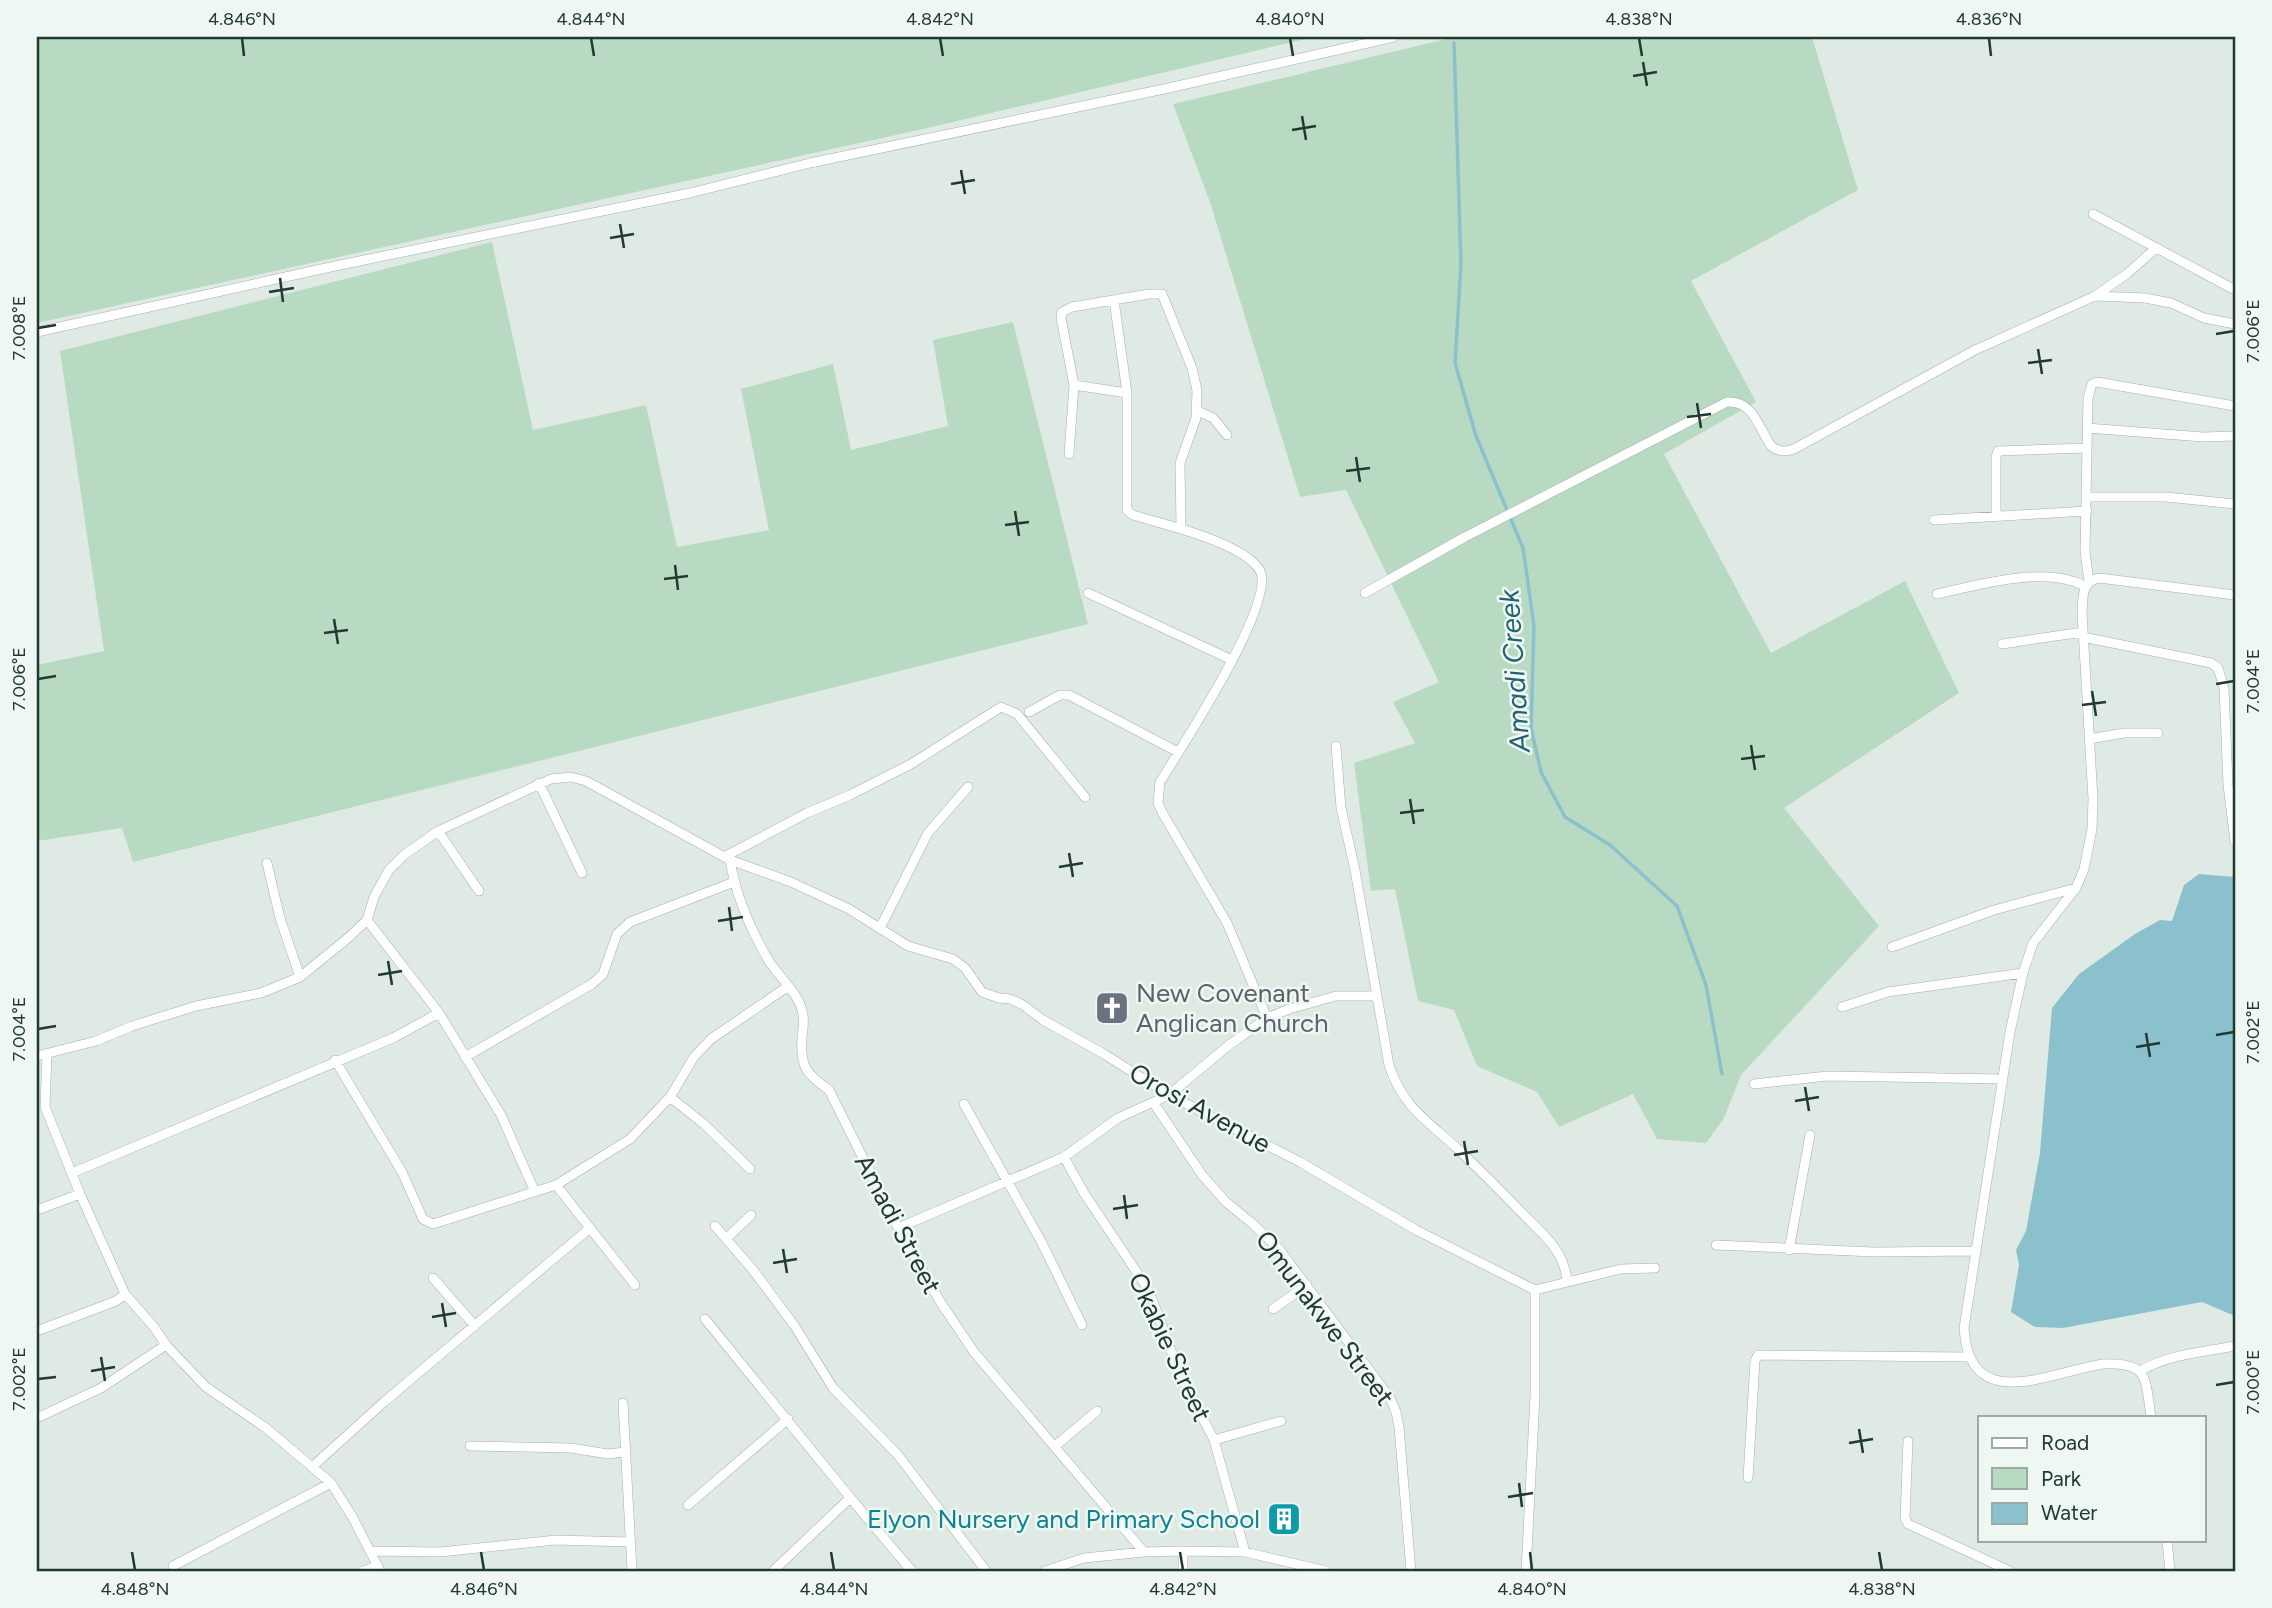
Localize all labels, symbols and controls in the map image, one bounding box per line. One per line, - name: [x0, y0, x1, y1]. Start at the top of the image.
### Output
- text: 4.846°N: [208, 8, 276, 30]
- text: 4.844°N: [557, 8, 625, 30]
- text: 4.842°N: [906, 8, 974, 30]
- text: 4.840°N: [1255, 8, 1325, 30]
- text: 4.838°N: [1605, 8, 1673, 30]
- text: 4.836°N: [1956, 8, 2022, 30]
- text: 7.008°E: [8, 296, 30, 360]
- text: 7.006°E: [2242, 299, 2264, 363]
- water label: Amadi Creek: [1491, 587, 1537, 755]
- text: 7.006°E: [8, 647, 30, 711]
- text: 7.004°E: [2242, 649, 2264, 713]
- place label: New Covenant Anglican Church: [1136, 977, 1329, 1039]
- church icon: New Covenant Anglican Church: [1093, 989, 1131, 1027]
- text: 7.004°E: [8, 997, 30, 1061]
- text: 7.002°E: [2242, 1000, 2264, 1064]
- street label: Orosi Avenue: [1124, 1056, 1276, 1160]
- street label: Amadi Street: [848, 1149, 948, 1299]
- street label: Omunakwe Street: [1249, 1224, 1401, 1412]
- street label: Okabie Street: [1122, 1268, 1218, 1427]
- text: 7.002°E: [8, 1347, 30, 1411]
- text: 7.000°E: [2242, 1349, 2264, 1415]
- legend: [1978, 1416, 2206, 1542]
- text: Road: [2041, 1430, 2089, 1455]
- text: Park: [2041, 1466, 2082, 1491]
- building icon: Elyon Nursery and Primary School: [1265, 1500, 1303, 1538]
- text: Water: [2041, 1500, 2097, 1525]
- place label: Elyon Nursery and Primary School: [867, 1503, 1260, 1535]
- text: 4.848°N: [101, 1578, 169, 1600]
- text: 4.846°N: [450, 1578, 518, 1600]
- text: 4.844°N: [800, 1578, 868, 1600]
- text: 4.842°N: [1149, 1578, 1217, 1600]
- text: 4.840°N: [1497, 1578, 1567, 1600]
- text: 4.838°N: [1848, 1578, 1916, 1600]

